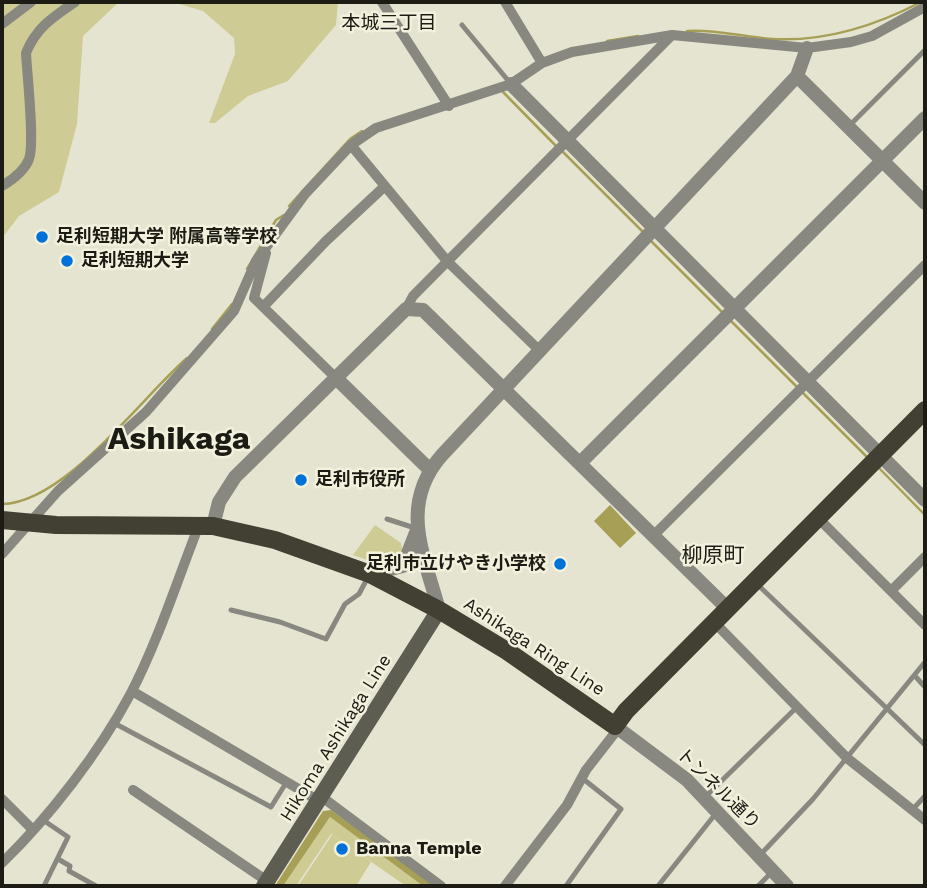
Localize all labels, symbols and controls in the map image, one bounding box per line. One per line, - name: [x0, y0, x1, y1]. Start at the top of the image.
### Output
- district label: 本城三丁目: [342, 12, 436, 34]
- place label: 足利短期大学 附属高等学校: [56, 226, 277, 248]
- marker: 足利短期大学 附属高等学校: [34, 229, 50, 245]
- place label: 足利短期大学: [81, 250, 189, 272]
- marker: 足利短期大学: [59, 253, 75, 269]
- district label: Ashikaga: [108, 421, 250, 459]
- place label: 足利市役所: [315, 469, 405, 491]
- marker: 足利市役所: [293, 472, 309, 488]
- district label: 柳原町: [682, 543, 744, 569]
- place label: 足利市立けやき小学校: [366, 553, 546, 575]
- marker: 足利市立けやき小学校: [552, 556, 568, 572]
- street label: Ashikaga Ring Line: [459, 593, 609, 701]
- street label: Hikoma Ashikaga Line: [276, 651, 396, 825]
- street label: トンネル通り: [672, 744, 764, 834]
- place label: Banna Temple: [356, 838, 482, 860]
- marker: Banna Temple: [334, 841, 350, 857]

